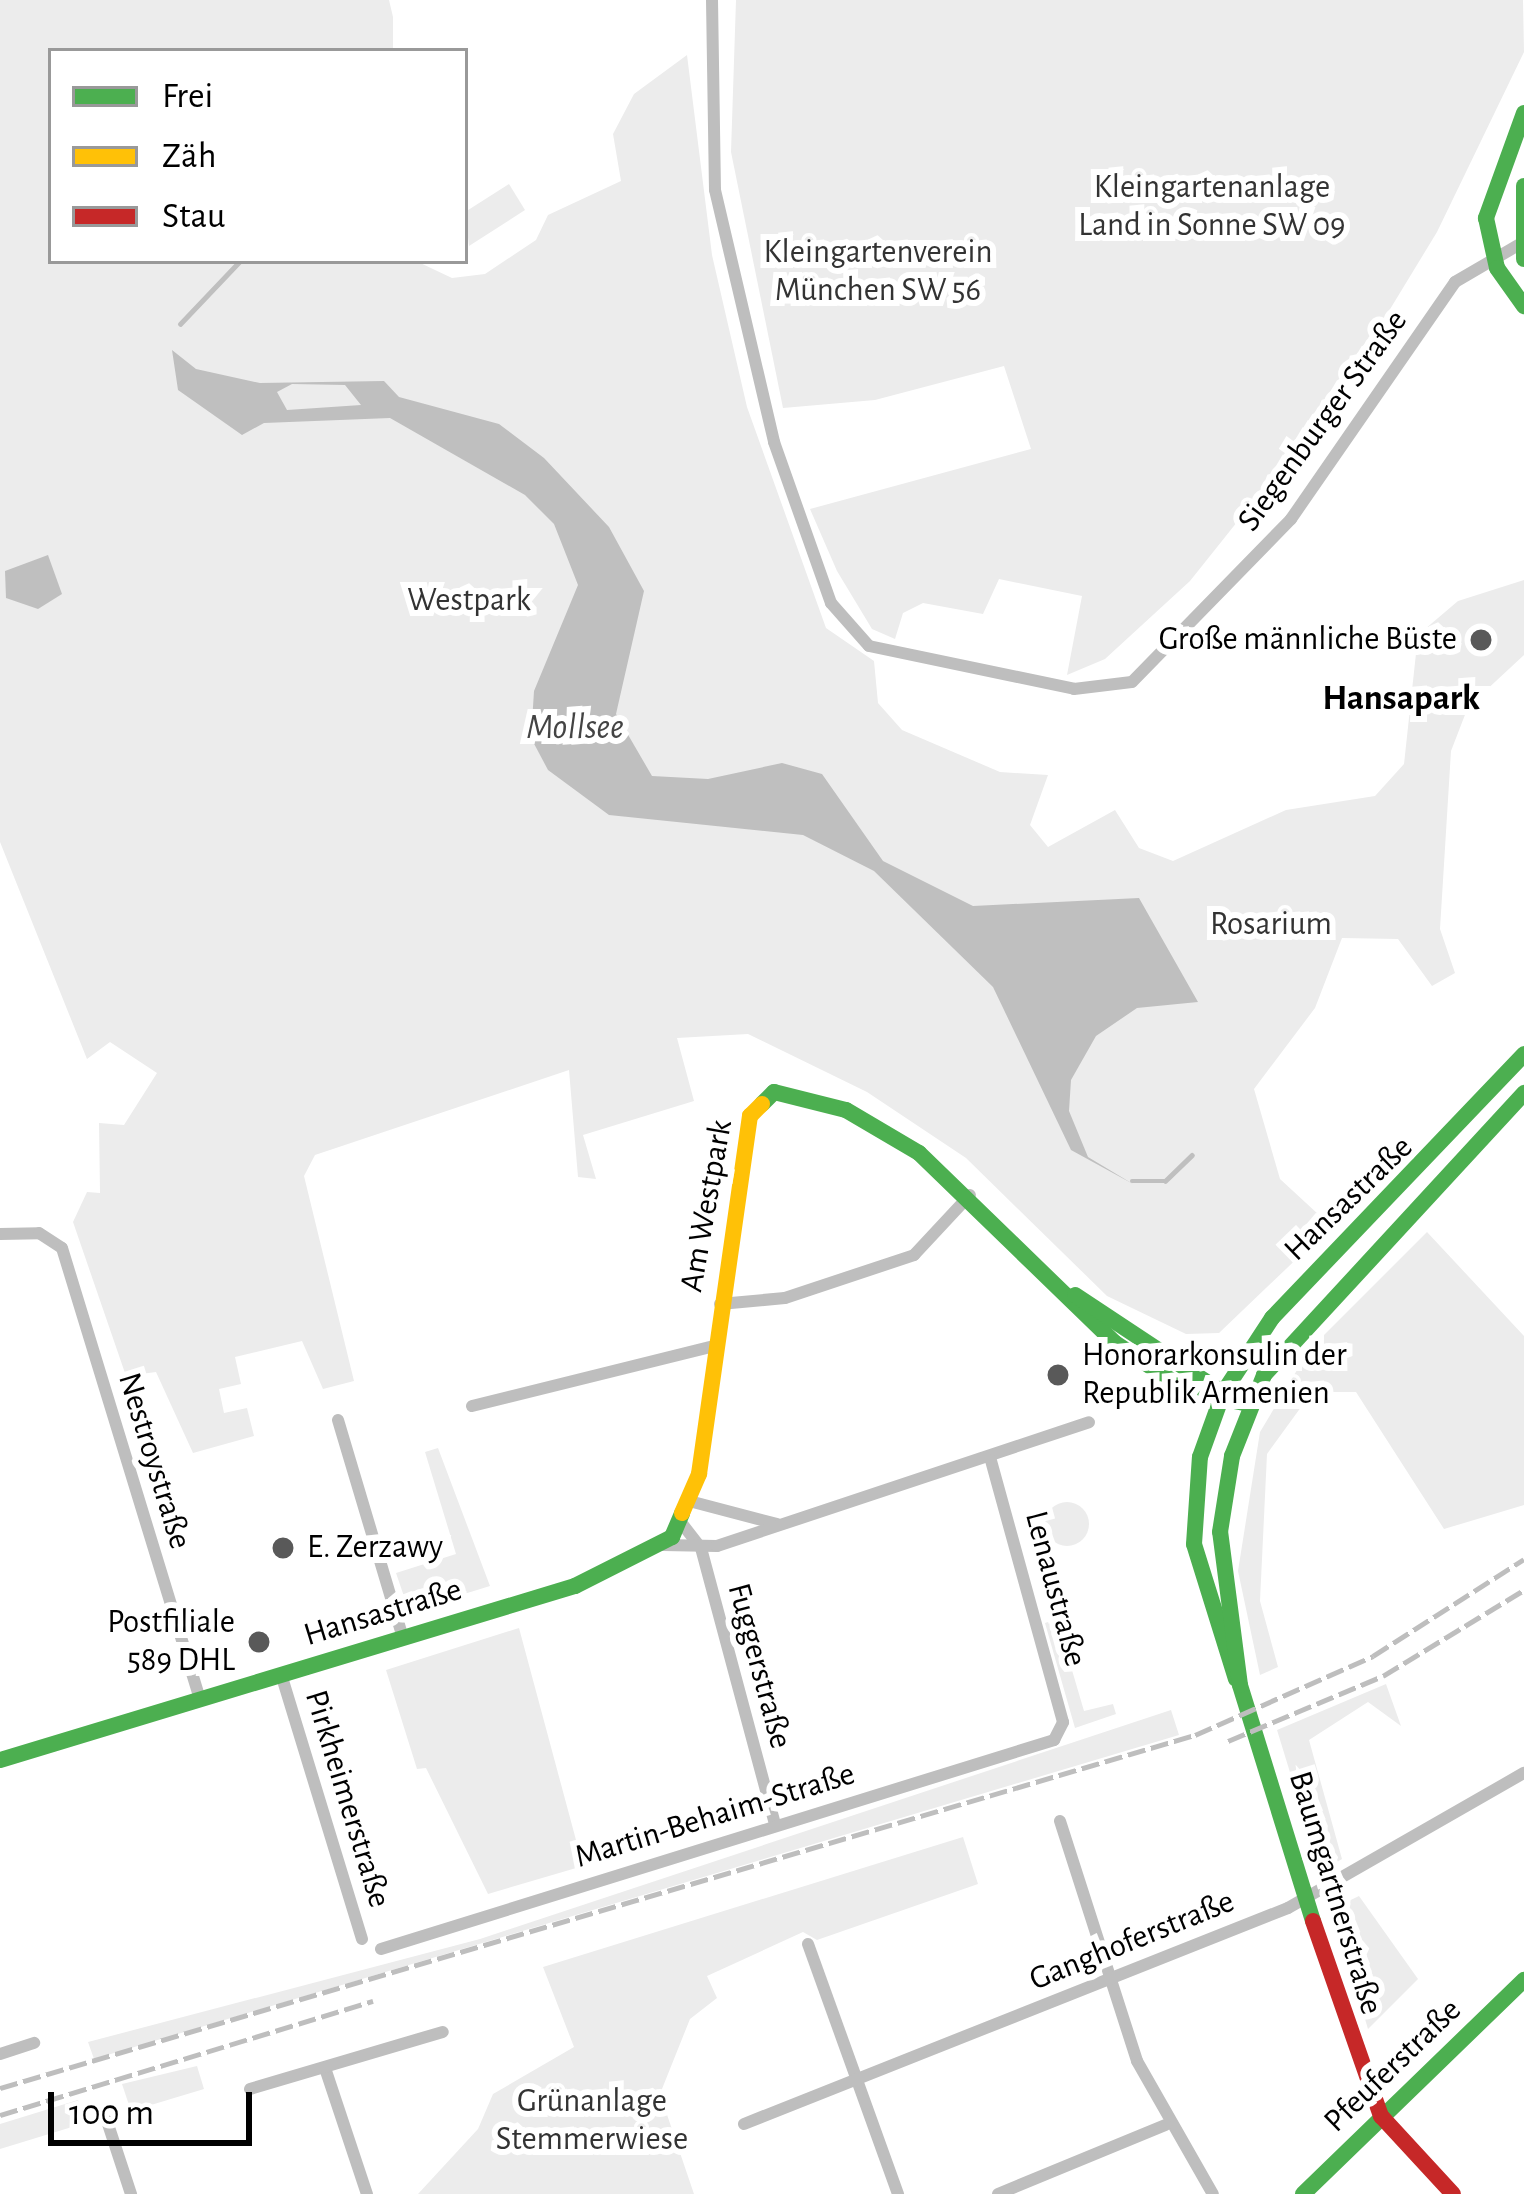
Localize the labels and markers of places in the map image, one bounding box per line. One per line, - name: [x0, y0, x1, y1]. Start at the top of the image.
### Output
- place label: Große männliche Büste: [1159, 620, 1457, 660]
- marker: Große männliche Büste: [1468, 627, 1494, 653]
- place label: Honorarkonsulin der Republik Armenien: [1082, 1336, 1347, 1414]
- marker: Honorarkonsulin der Republik Armenien: [1045, 1362, 1071, 1388]
- place label: E. Zerzawy: [307, 1528, 443, 1568]
- marker: E. Zerzawy: [270, 1535, 296, 1561]
- place label: Postfiliale 589 DHL: [107, 1603, 235, 1681]
- marker: Postfiliale 589 DHL: [246, 1629, 272, 1655]

